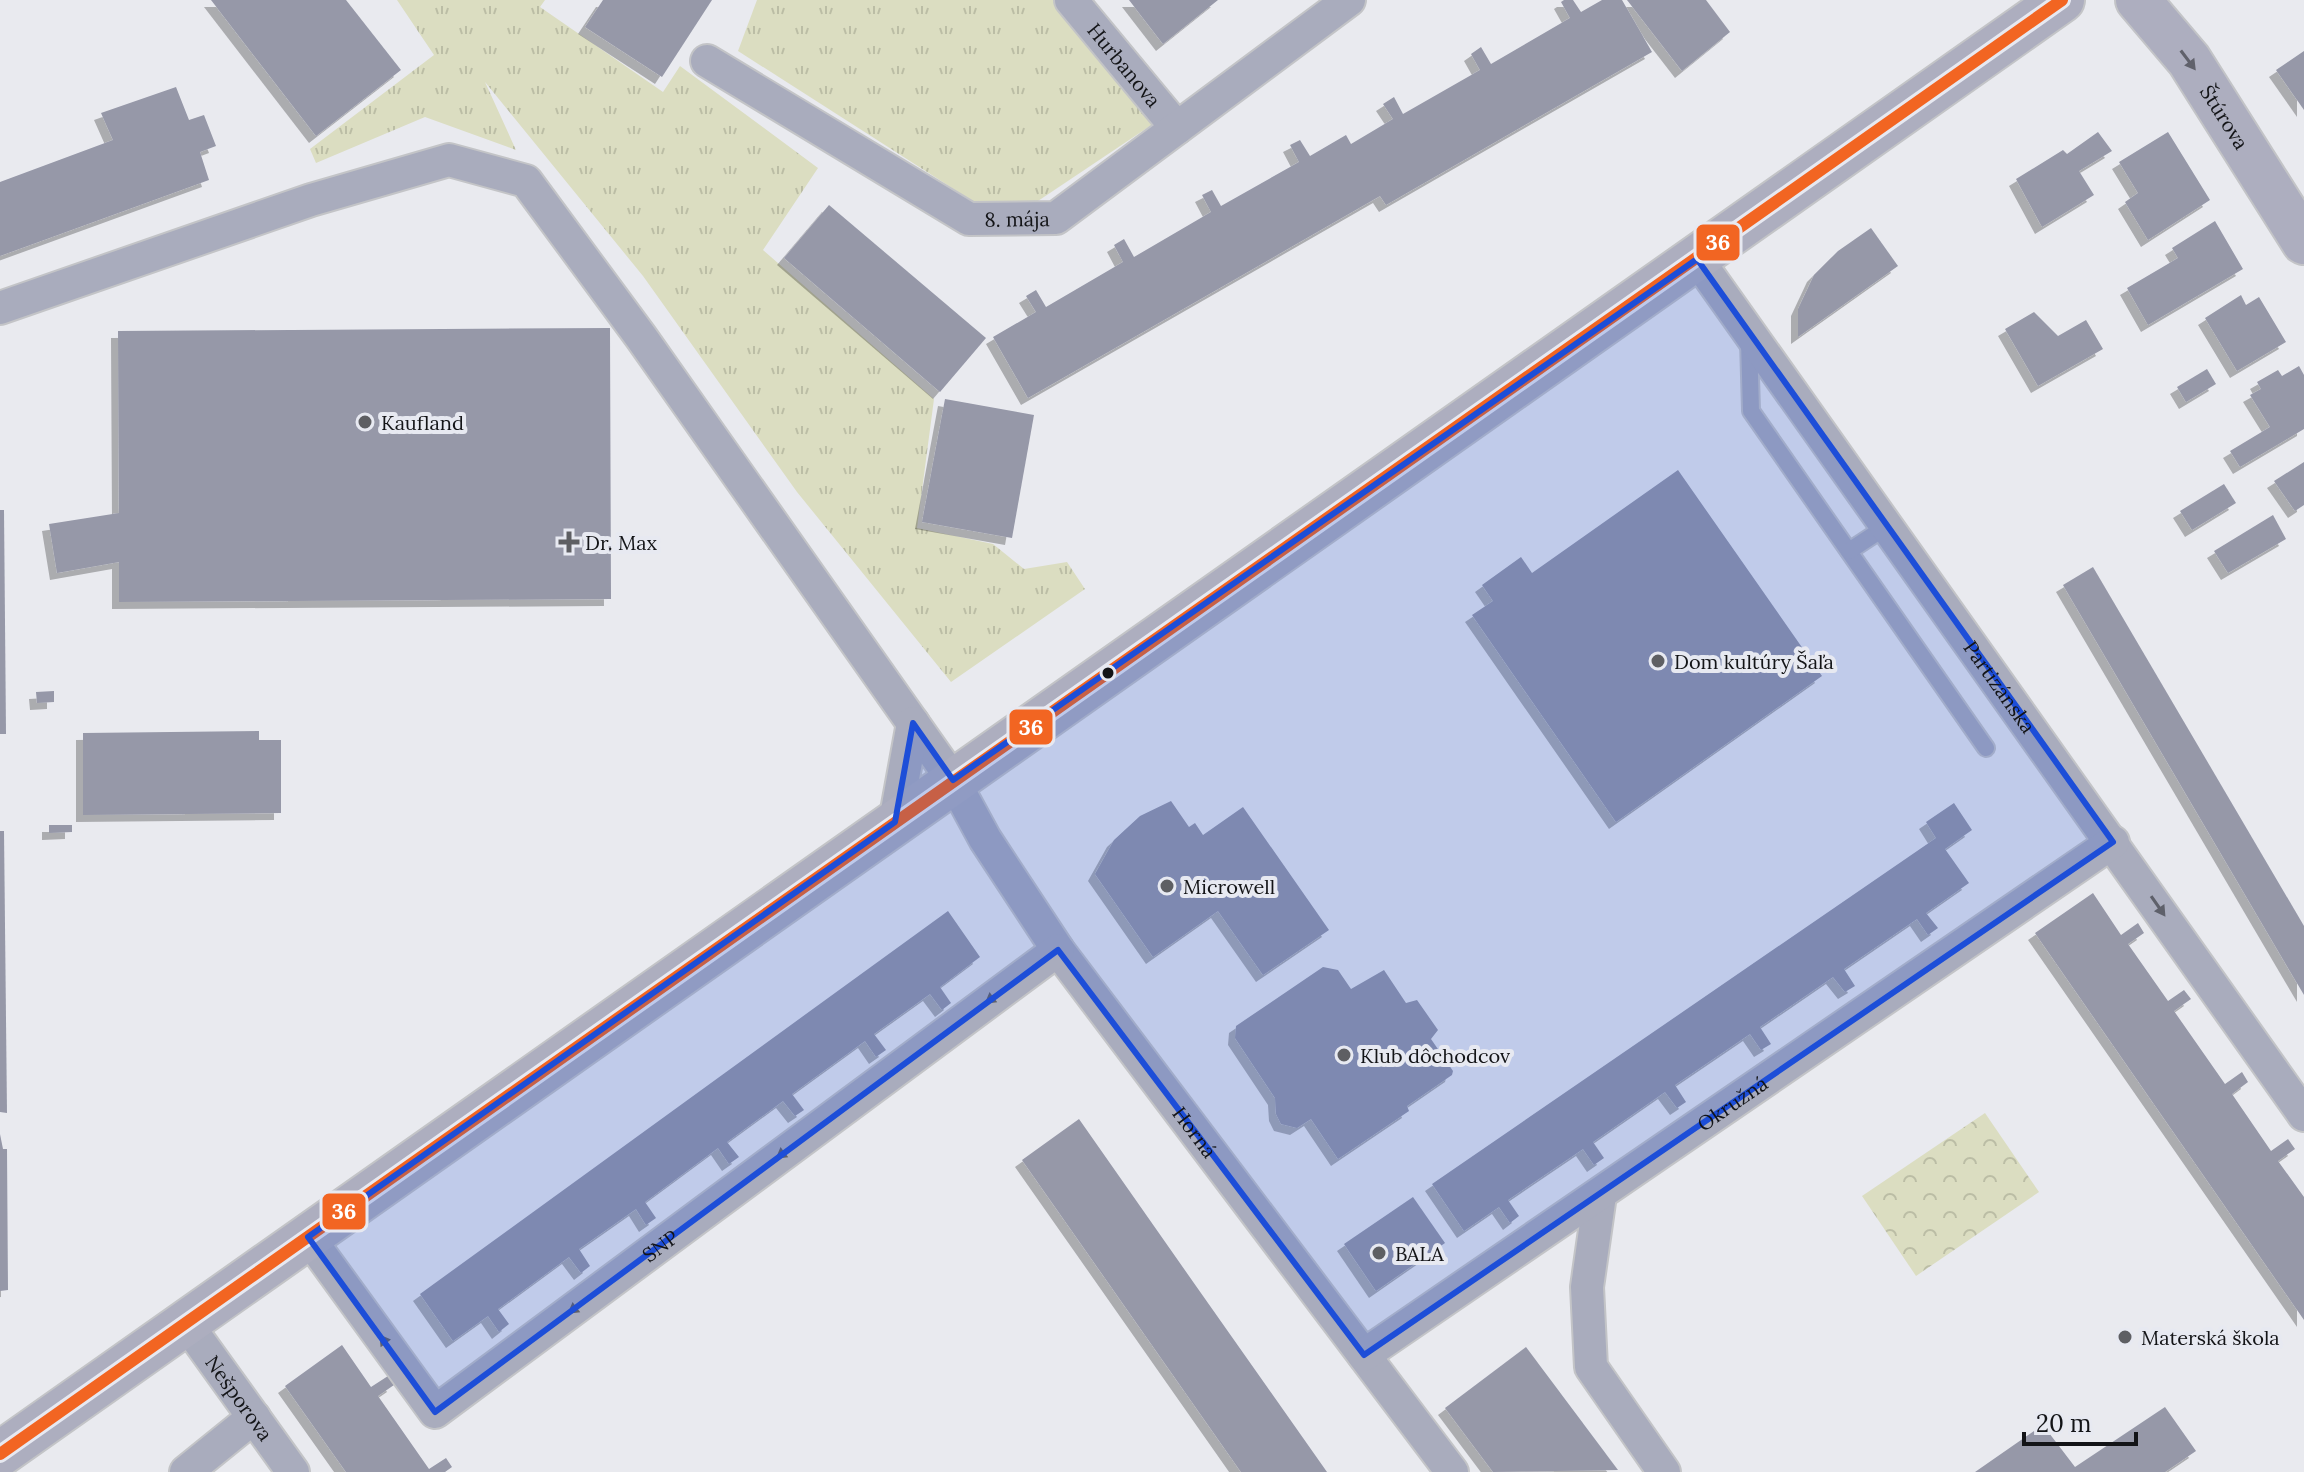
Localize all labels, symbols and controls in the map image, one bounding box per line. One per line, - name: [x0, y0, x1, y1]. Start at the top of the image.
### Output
- street label: Hurbanova: [1083, 18, 1167, 112]
- one-way arrow: [2180, 49, 2195, 70]
- street label: Štúrova: [2195, 80, 2255, 154]
- street label: 8. mája: [984, 206, 1050, 231]
- line badge: 36: [1695, 223, 1741, 262]
- text: 36: [1706, 228, 1730, 256]
- place label: Kaufland: [381, 410, 464, 435]
- marker: Kaufland: [356, 413, 374, 431]
- place label: Dr. Max: [585, 530, 658, 555]
- marker: Dr. Max: [560, 533, 578, 551]
- street label: Partizánska: [1959, 635, 2041, 738]
- place label: Dom kultúry Šaľa: [1674, 649, 1834, 674]
- marker: Dom kultúry Šaľa: [1649, 652, 1667, 670]
- unlabelled marker: [1100, 665, 1116, 681]
- line badge: 36: [1008, 708, 1054, 746]
- text: 36: [1019, 713, 1043, 741]
- place label: Microwell: [1183, 874, 1275, 899]
- marker: Microwell: [1158, 877, 1176, 895]
- one-way arrow: [2150, 895, 2165, 916]
- one-way arrow: [985, 988, 1005, 1004]
- place label: Klub dôchodcov: [1360, 1043, 1511, 1068]
- marker: Klub dôchodcov: [1335, 1046, 1353, 1064]
- street label: Okružná: [1692, 1070, 1772, 1136]
- street label: Horná: [1168, 1101, 1223, 1162]
- one-way arrow: [776, 1143, 797, 1159]
- line badge: 36: [321, 1192, 367, 1231]
- text: 36: [332, 1197, 356, 1225]
- street label: SNP: [637, 1224, 683, 1267]
- place label: BALA: [1395, 1241, 1444, 1266]
- marker: BALA: [1370, 1244, 1388, 1262]
- one-way arrow: [567, 1298, 588, 1313]
- place label: Materská škola: [2141, 1325, 2280, 1350]
- marker: Materská škola: [2116, 1328, 2134, 1346]
- one-way arrow: [380, 1334, 395, 1355]
- street label: Nešporova: [201, 1350, 279, 1445]
- scale bar: [2024, 1396, 2136, 1446]
- text: 20 m: [2036, 1408, 2092, 1439]

